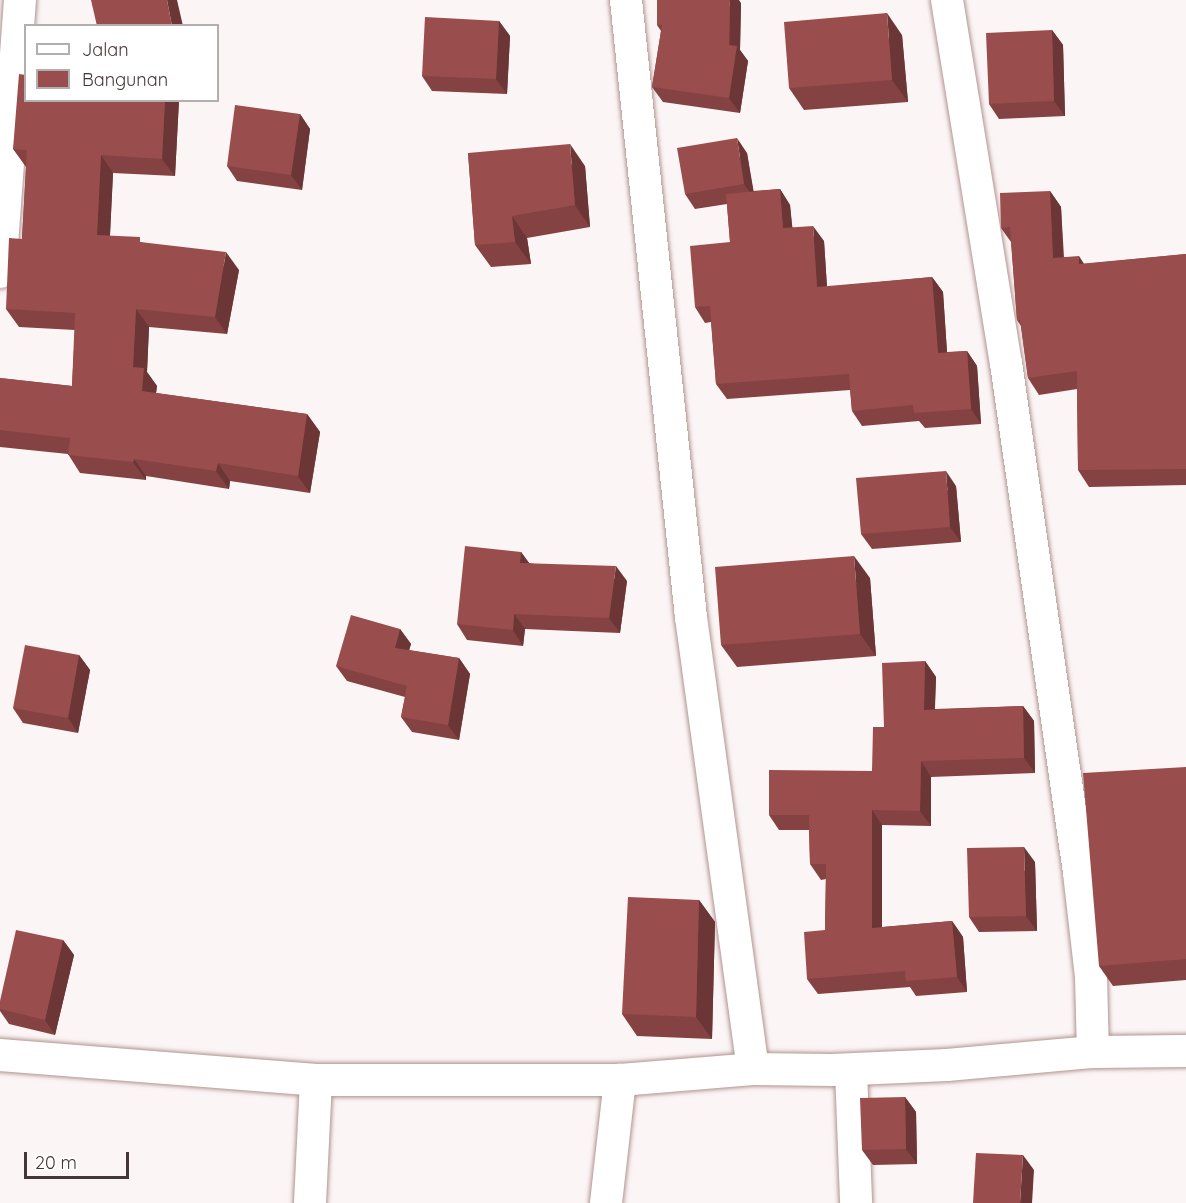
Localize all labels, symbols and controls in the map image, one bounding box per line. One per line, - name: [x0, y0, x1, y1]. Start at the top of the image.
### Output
- legend: [24, 24, 219, 102]
- text: Jalan: [82, 38, 129, 61]
- text: Bangunan: [82, 68, 168, 91]
- scale bar: [27, 1140, 132, 1178]
- text: 20 m: [35, 1151, 77, 1174]

